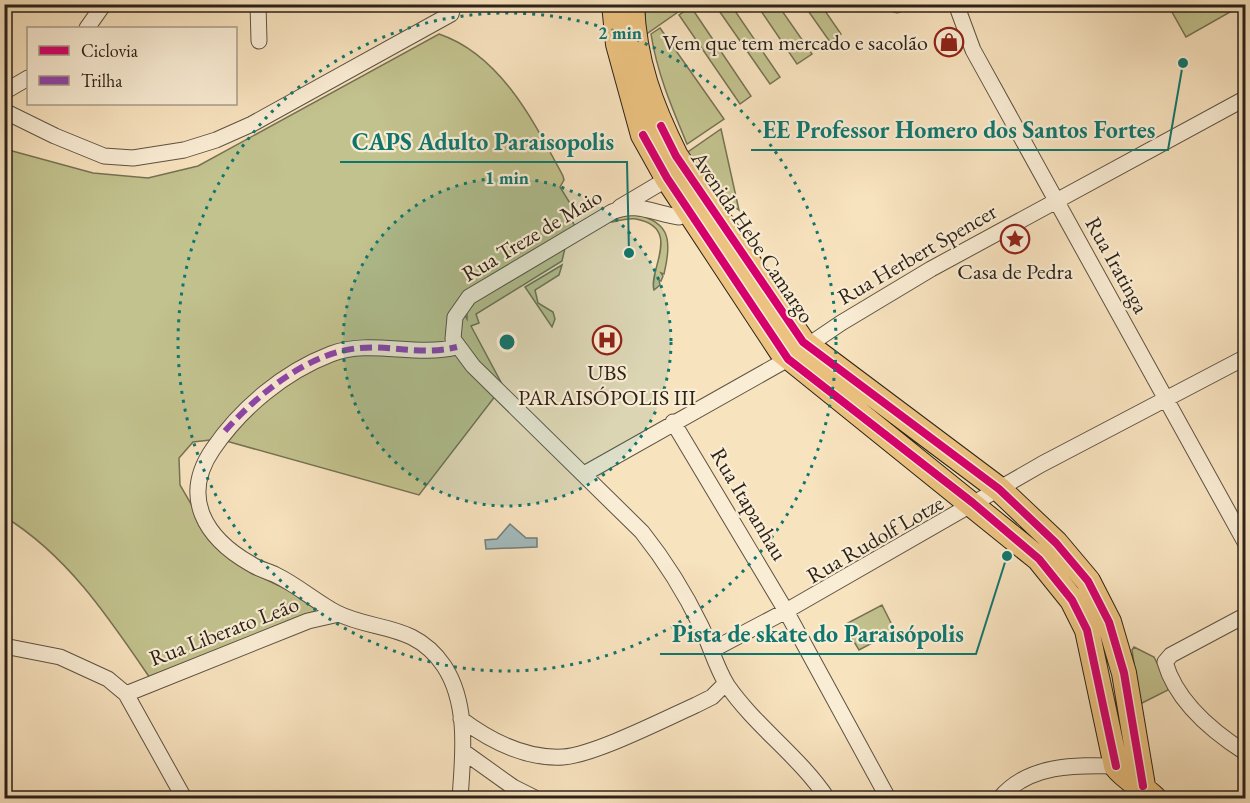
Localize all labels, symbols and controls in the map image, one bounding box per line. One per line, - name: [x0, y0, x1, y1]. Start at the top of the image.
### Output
- text: 2 min: [598, 21, 642, 44]
- shop icon: Vem que tem mercado e sacolão: [933, 26, 965, 58]
- legend: [27, 27, 237, 105]
- place label: Vem que tem mercado e sacolão: [663, 28, 928, 57]
- text: Ciclovia: [81, 39, 139, 62]
- text: Trilha: [81, 69, 123, 92]
- callout: EE Professor Homero dos Santos Fortes: [751, 108, 1168, 150]
- text: EE Professor Homero dos Santos Fortes: [763, 114, 1155, 145]
- callout: CAPS Adulto Paraisopolis: [340, 120, 627, 162]
- text: CAPS Adulto Paraisopolis: [352, 126, 614, 157]
- street label: Avenida Hebe Camargo: [684, 145, 821, 329]
- text: 1 min: [485, 166, 529, 189]
- street label: Rua Treze de Maio: [456, 182, 608, 288]
- street label: Rua Herbert Spencer: [832, 196, 1002, 311]
- street label: Rua Iratinga: [1079, 211, 1156, 319]
- place icon: Casa de Pedra: [999, 223, 1031, 255]
- place label: Casa de Pedra: [957, 257, 1073, 286]
- hospital icon: UBS PARAISÓPOLIS III: [591, 324, 623, 356]
- centre of rings: [497, 332, 517, 352]
- place label: UBS PARAISÓPOLIS III: [518, 358, 697, 412]
- street label: Rua Itapanhau: [704, 442, 794, 566]
- street label: Rua Rudolf Lotze: [801, 488, 949, 590]
- street label: Rua Liberato Leão: [145, 589, 303, 673]
- callout: Pista de skate do Paraisópolis: [660, 612, 976, 654]
- text: Pista de skate do Paraisópolis: [672, 618, 964, 649]

